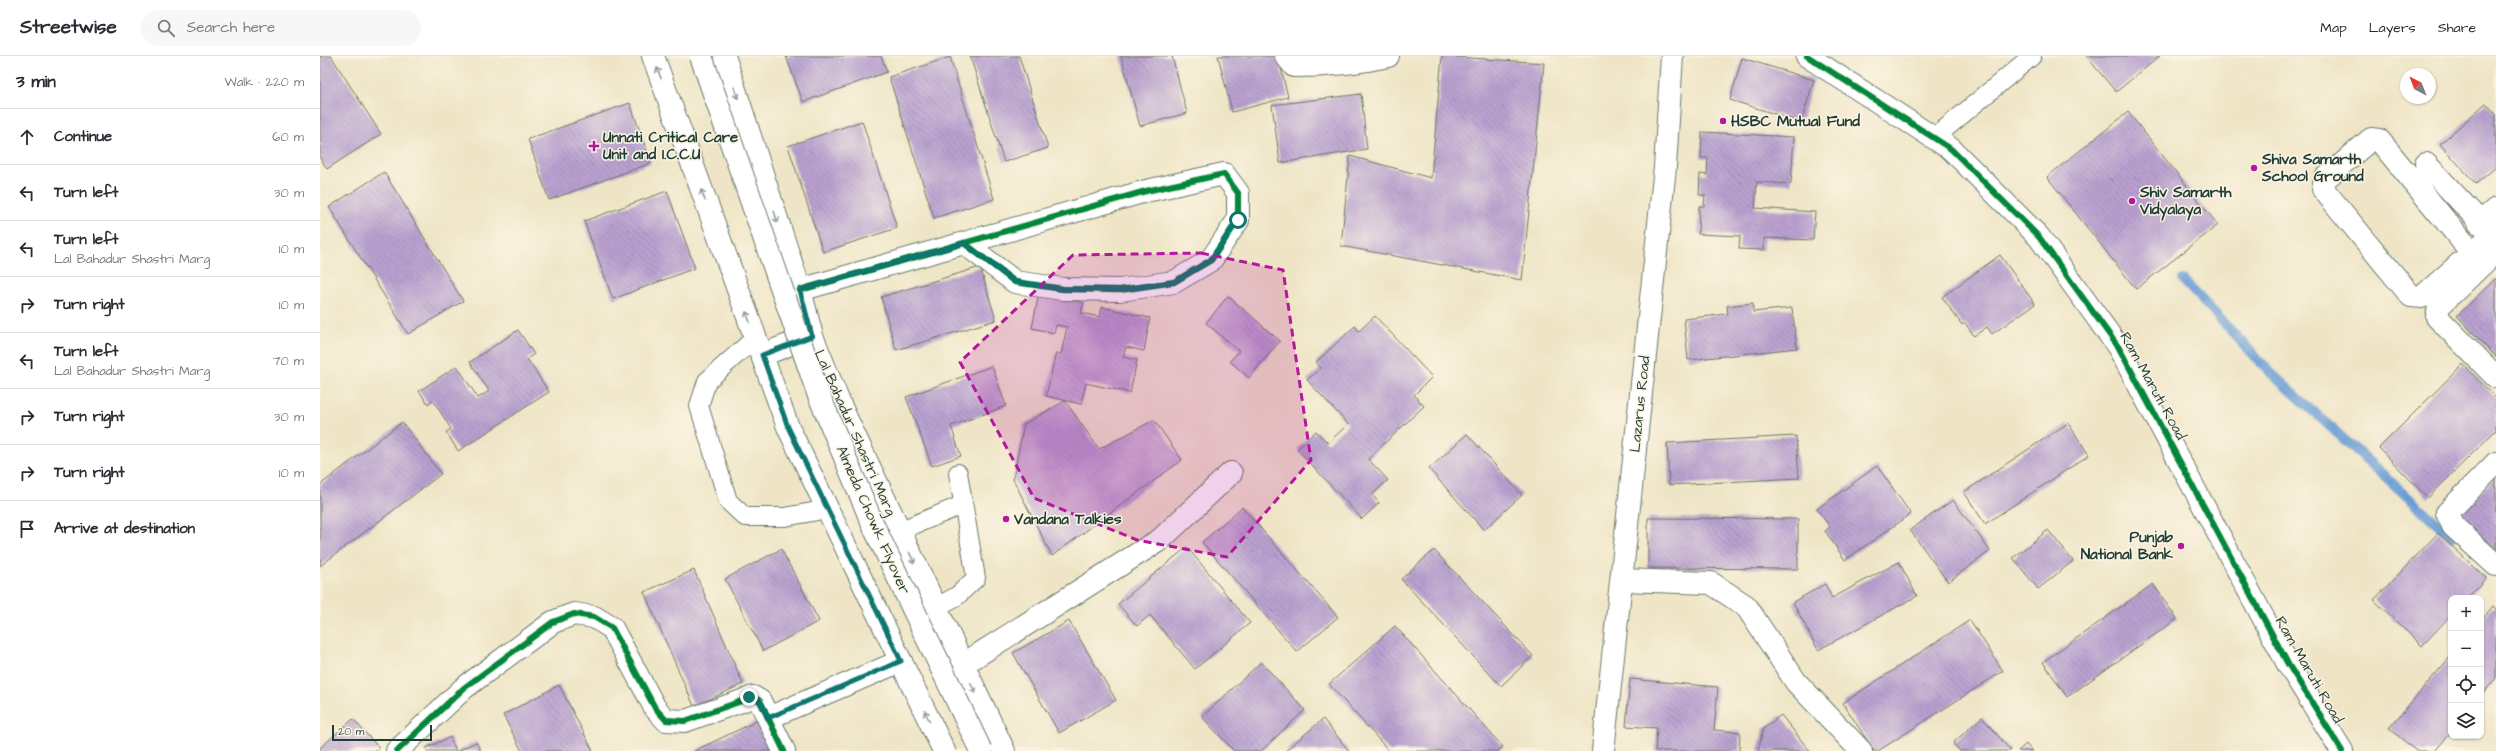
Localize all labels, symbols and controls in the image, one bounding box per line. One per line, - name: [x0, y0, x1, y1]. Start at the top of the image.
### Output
- search box: [141, 10, 421, 46]
- text: Streetwise: [20, 14, 117, 41]
- icon: search: [155, 17, 177, 39]
- text: Search here: [187, 17, 275, 38]
- text: Map: [2320, 18, 2347, 38]
- text: Layers: [2369, 18, 2416, 38]
- text: Share: [2438, 18, 2476, 38]
- one-way arrow: [654, 67, 662, 79]
- north arrow: [2400, 68, 2436, 104]
- text: 3 min: [16, 70, 56, 94]
- text: Walk · 220 m: [224, 73, 304, 91]
- one-way arrow: [733, 86, 740, 99]
- place label: HSBC Mutual Fund: [1731, 111, 1860, 132]
- marker: HSBC Mutual Fund: [1718, 116, 1728, 126]
- icon: ahead: [16, 126, 38, 148]
- text: Continue: [54, 126, 112, 147]
- place label: Unnati Critical Care Unit and I.C.C.U: [603, 127, 738, 165]
- text: 60 m: [272, 128, 304, 146]
- marker: Unnati Critical Care Unit and I.C.C.U: [588, 140, 600, 152]
- place label: Shiva Samarth School Ground: [2261, 149, 2364, 187]
- marker: Shiva Samarth School Ground: [2249, 163, 2259, 173]
- icon: left: [16, 182, 38, 204]
- text: Turn left: [54, 182, 118, 203]
- place label: Shiv Samarth Vidyalaya: [2139, 182, 2232, 221]
- text: 30 m: [274, 184, 304, 202]
- one-way arrow: [699, 189, 707, 201]
- marker: Shiv Samarth Vidyalaya: [2127, 196, 2137, 206]
- one-way arrow: [773, 210, 780, 223]
- route start: [1229, 211, 1247, 229]
- text: Turn left: [54, 229, 118, 250]
- icon: left: [16, 238, 38, 260]
- text: 10 m: [279, 240, 304, 258]
- text: Lal Bahadur Shastri Marg: [54, 250, 210, 268]
- icon: right: [16, 294, 38, 316]
- text: Turn right: [54, 294, 125, 315]
- text: 10 m: [279, 296, 304, 314]
- one-way arrow: [743, 311, 751, 323]
- street label: Ram Maruti Road: [2115, 328, 2192, 444]
- text: Turn left: [54, 341, 118, 362]
- street label: Lal Bahadur Shastri Marg: [808, 346, 901, 520]
- icon: left: [16, 350, 38, 372]
- text: 70 m: [272, 352, 304, 370]
- street label: Lazarus Road: [1624, 354, 1656, 453]
- text: Lal Bahadur Shastri Marg: [54, 362, 210, 380]
- icon: right: [16, 406, 38, 428]
- text: Turn right: [54, 406, 125, 427]
- text: 30 m: [274, 408, 304, 426]
- street label: Almeda Chowk Flyover: [830, 442, 915, 598]
- icon: right: [16, 462, 38, 484]
- text: Turn right: [54, 462, 125, 483]
- text: 10 m: [279, 464, 304, 482]
- place label: Vandana Talkies: [1013, 509, 1122, 530]
- marker: Vandana Talkies: [1001, 514, 1011, 524]
- icon: arrive: [16, 518, 38, 540]
- text: Arrive at destination: [54, 518, 195, 539]
- place label: Punjab National Bank: [2081, 527, 2174, 565]
- marker: Punjab National Bank: [2176, 541, 2186, 551]
- one-way arrow: [909, 552, 916, 564]
- map controls: [2448, 595, 2484, 739]
- button: +: [2448, 595, 2484, 631]
- street label: Ram Maruti Road: [2270, 612, 2348, 728]
- button: −: [2448, 631, 2484, 667]
- button: locate: [2448, 667, 2484, 703]
- one-way arrow: [970, 682, 977, 694]
- route end: [740, 688, 758, 706]
- button: layers: [2448, 703, 2484, 739]
- one-way arrow: [923, 710, 930, 722]
- scale bar: [332, 723, 432, 742]
- text: 20 m: [338, 724, 364, 739]

